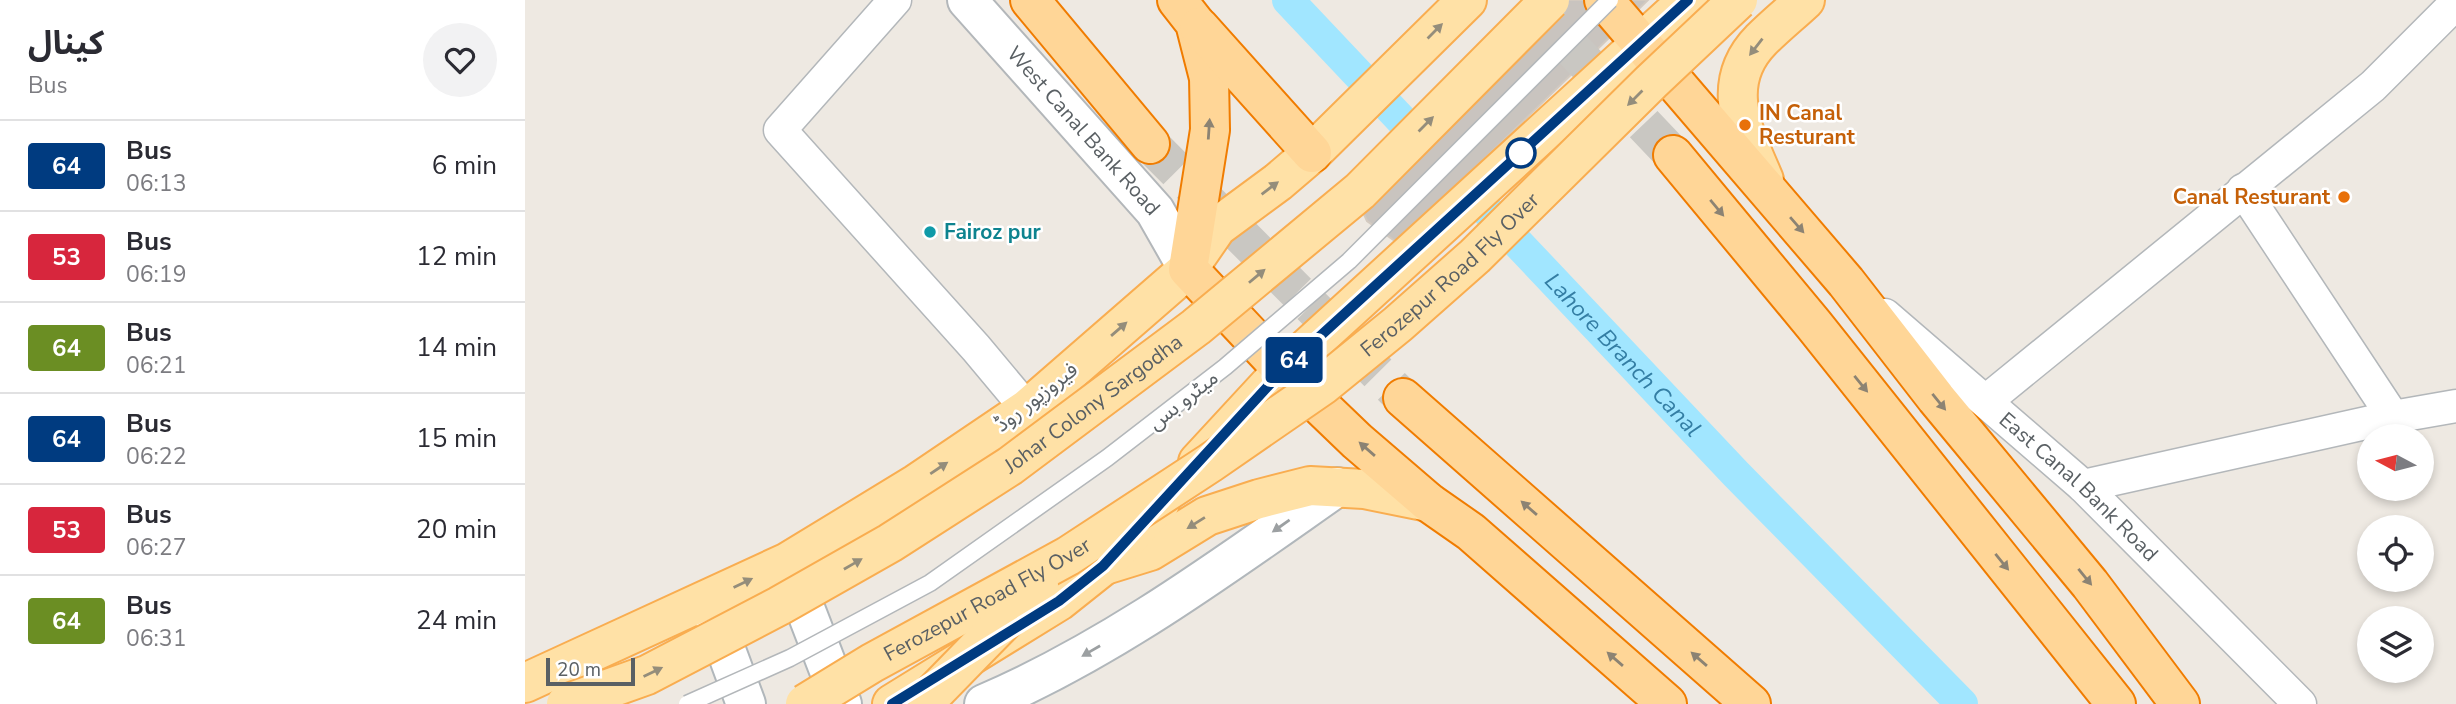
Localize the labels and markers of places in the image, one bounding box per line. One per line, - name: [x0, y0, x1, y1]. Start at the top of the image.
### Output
- place label: IN Canal Resturant: [1759, 99, 1856, 151]
- marker: IN Canal Resturant: [1737, 117, 1753, 133]
- unlabelled marker: [1506, 138, 1536, 168]
- place label: Canal Resturant: [2173, 183, 2331, 211]
- marker: Canal Resturant: [2336, 189, 2352, 205]
- place label: Fairoz pur: [944, 218, 1042, 246]
- marker: Fairoz pur: [922, 224, 938, 240]

